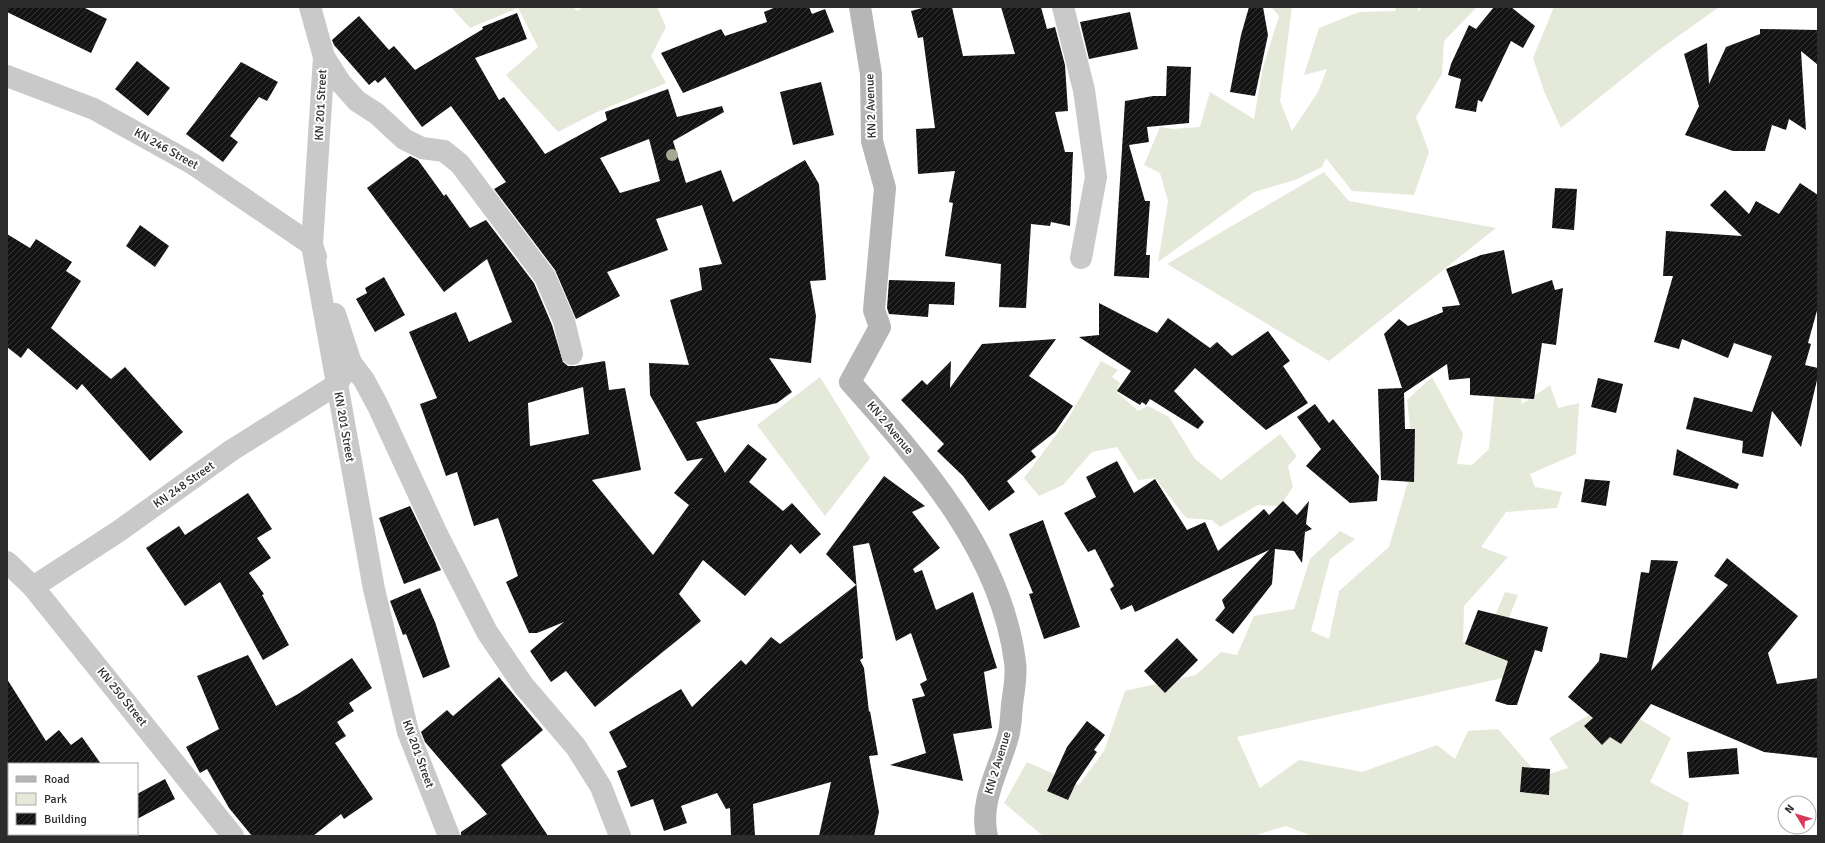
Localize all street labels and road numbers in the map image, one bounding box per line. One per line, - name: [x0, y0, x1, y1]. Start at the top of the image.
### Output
- street label: KN 201 Street: [312, 69, 330, 141]
- street label: KN 2 Avenue: [862, 73, 880, 139]
- street label: KN 246 Street: [131, 125, 201, 173]
- street label: KN 201 Street: [330, 391, 358, 463]
- street label: KN 2 Avenue: [863, 398, 917, 458]
- street label: KN 248 Street: [150, 458, 218, 512]
- street label: KN 250 Street: [94, 665, 150, 729]
- street label: KN 201 Street: [399, 718, 437, 790]
- street label: KN 2 Avenue: [981, 730, 1015, 796]

